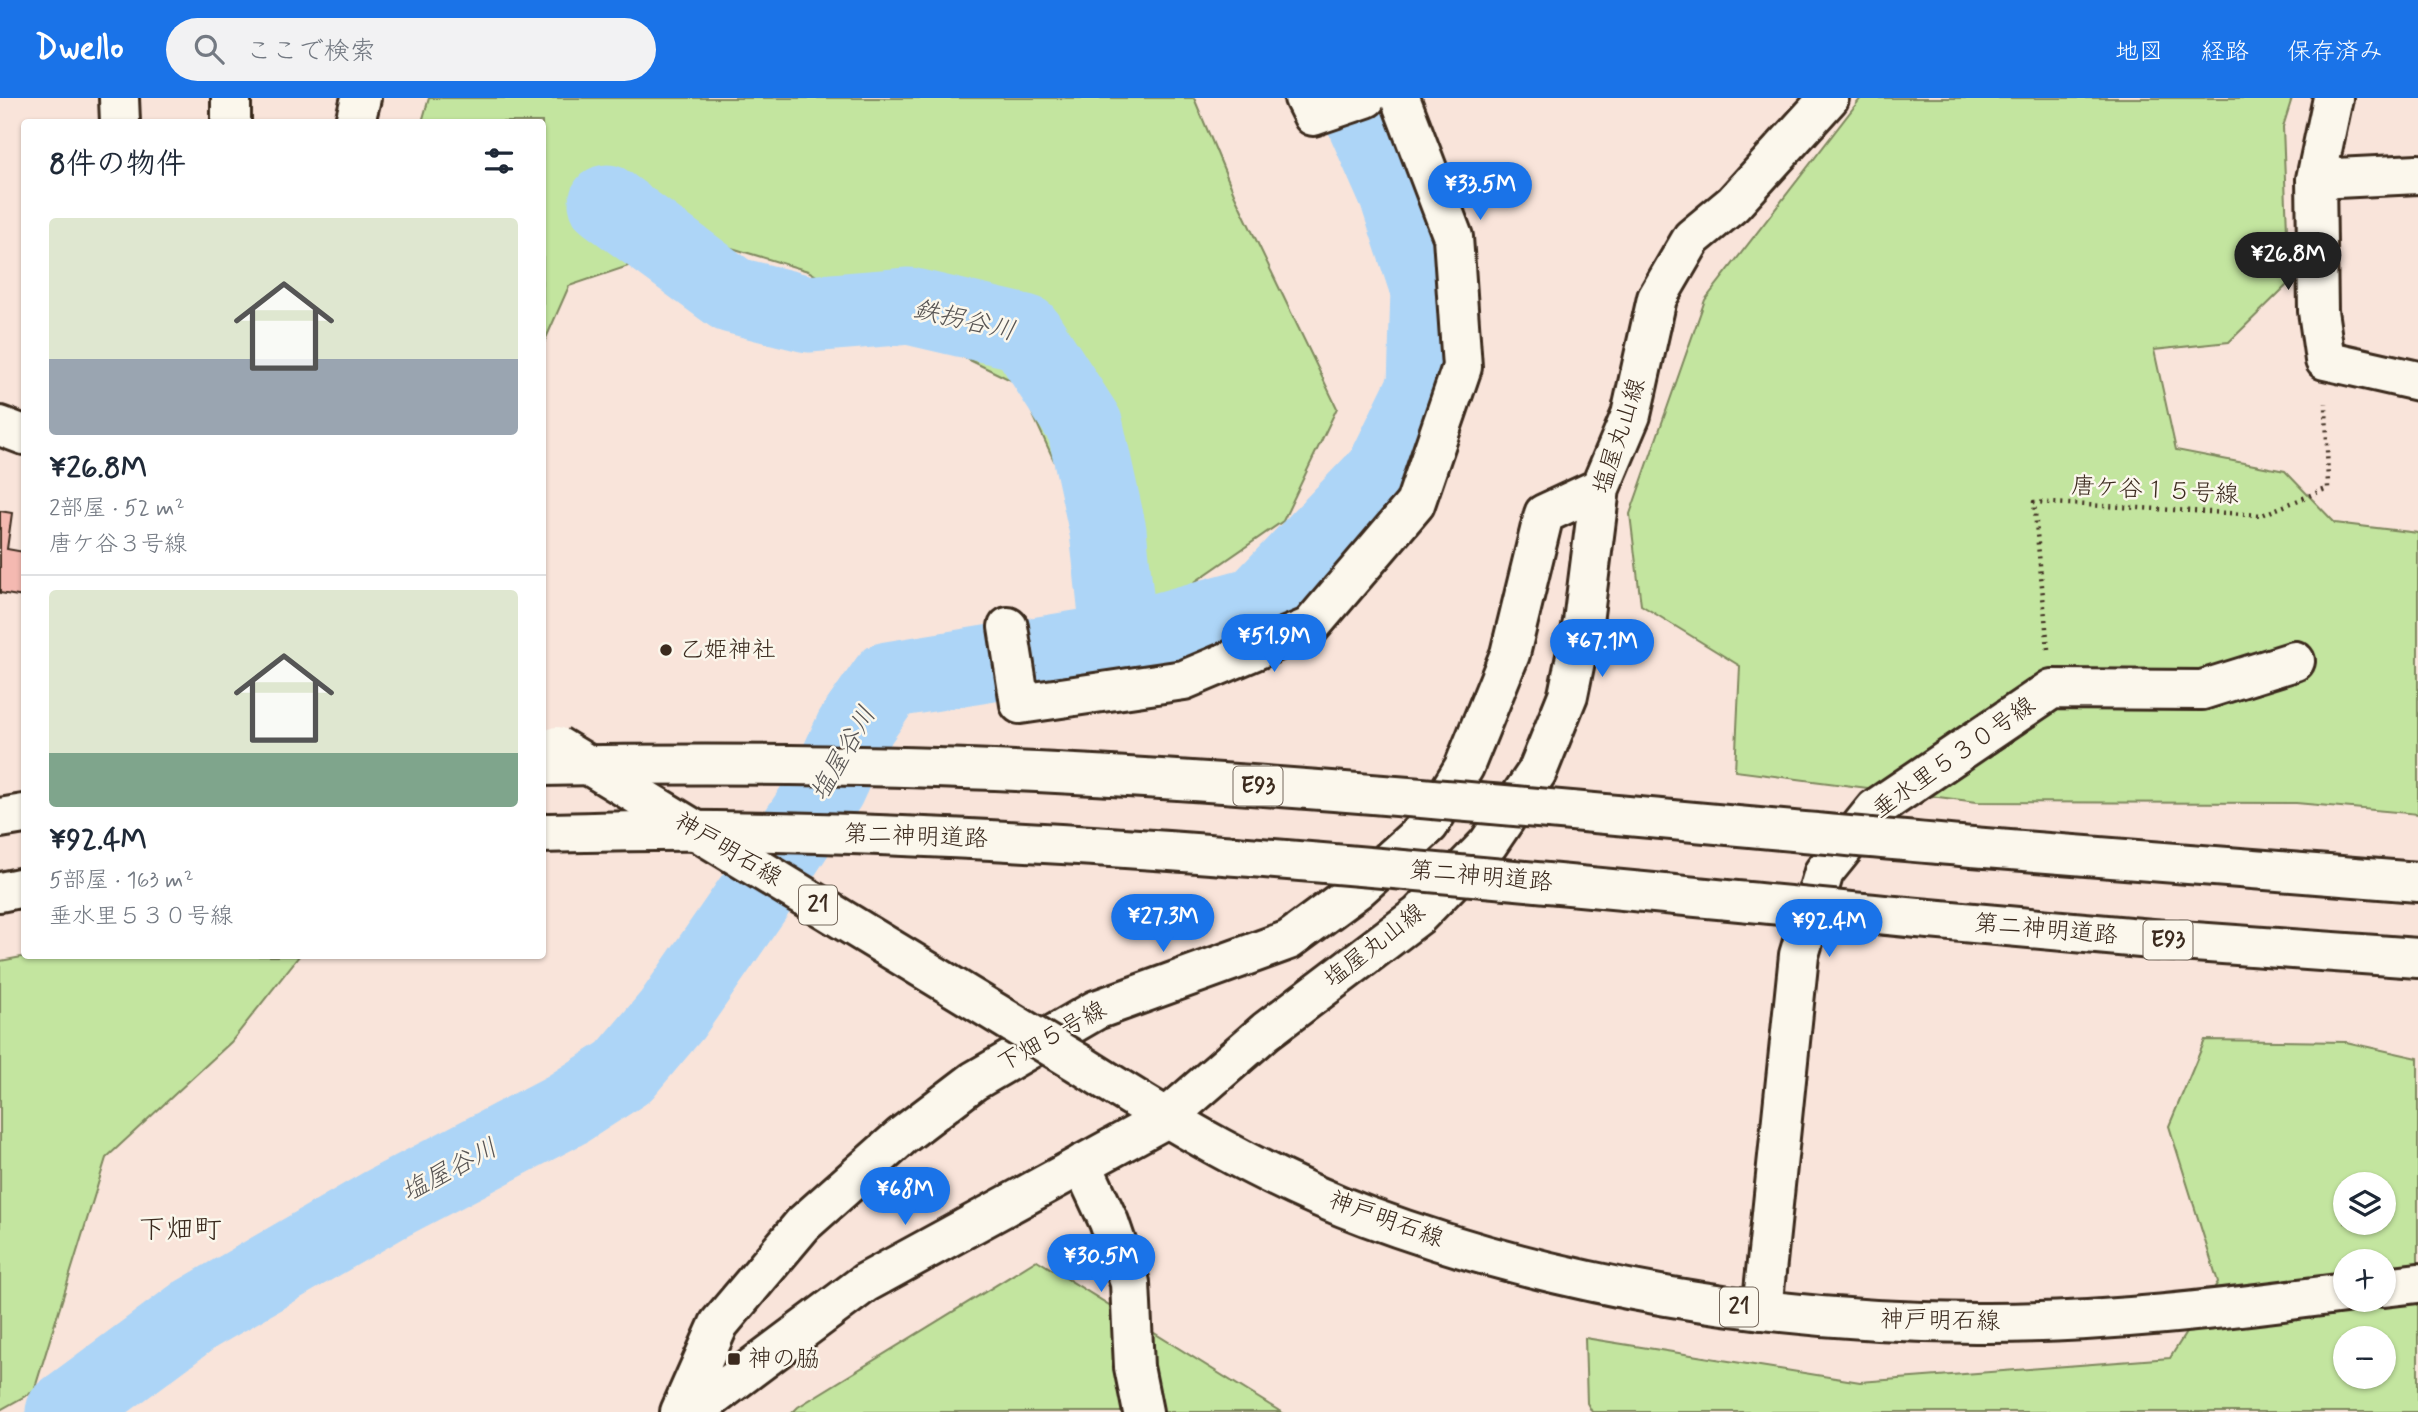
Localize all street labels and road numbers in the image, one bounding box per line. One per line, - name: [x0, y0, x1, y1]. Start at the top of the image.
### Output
- street label: 塩屋丸山線: [1587, 374, 1653, 498]
- street label: 唐ケ谷１５号線: [2070, 471, 2240, 511]
- street label: 垂水里５３０号線: [1866, 690, 2042, 826]
- road number: E93: [1234, 766, 1282, 806]
- street label: 神戸明石線: [669, 806, 787, 894]
- street label: 第二神明道路: [844, 819, 988, 855]
- street label: 第二神明道路: [1408, 855, 1554, 899]
- road number: 21: [799, 886, 837, 925]
- street label: 塩屋丸山線: [1318, 897, 1432, 995]
- street label: 第二神明道路: [1973, 908, 2119, 952]
- road number: E93: [2144, 920, 2192, 960]
- street label: 下畑５号線: [992, 994, 1112, 1080]
- street label: 神戸明石線: [1324, 1185, 1448, 1255]
- road number: 21: [1720, 1288, 1758, 1326]
- street label: 神戸明石線: [1880, 1304, 2000, 1338]

